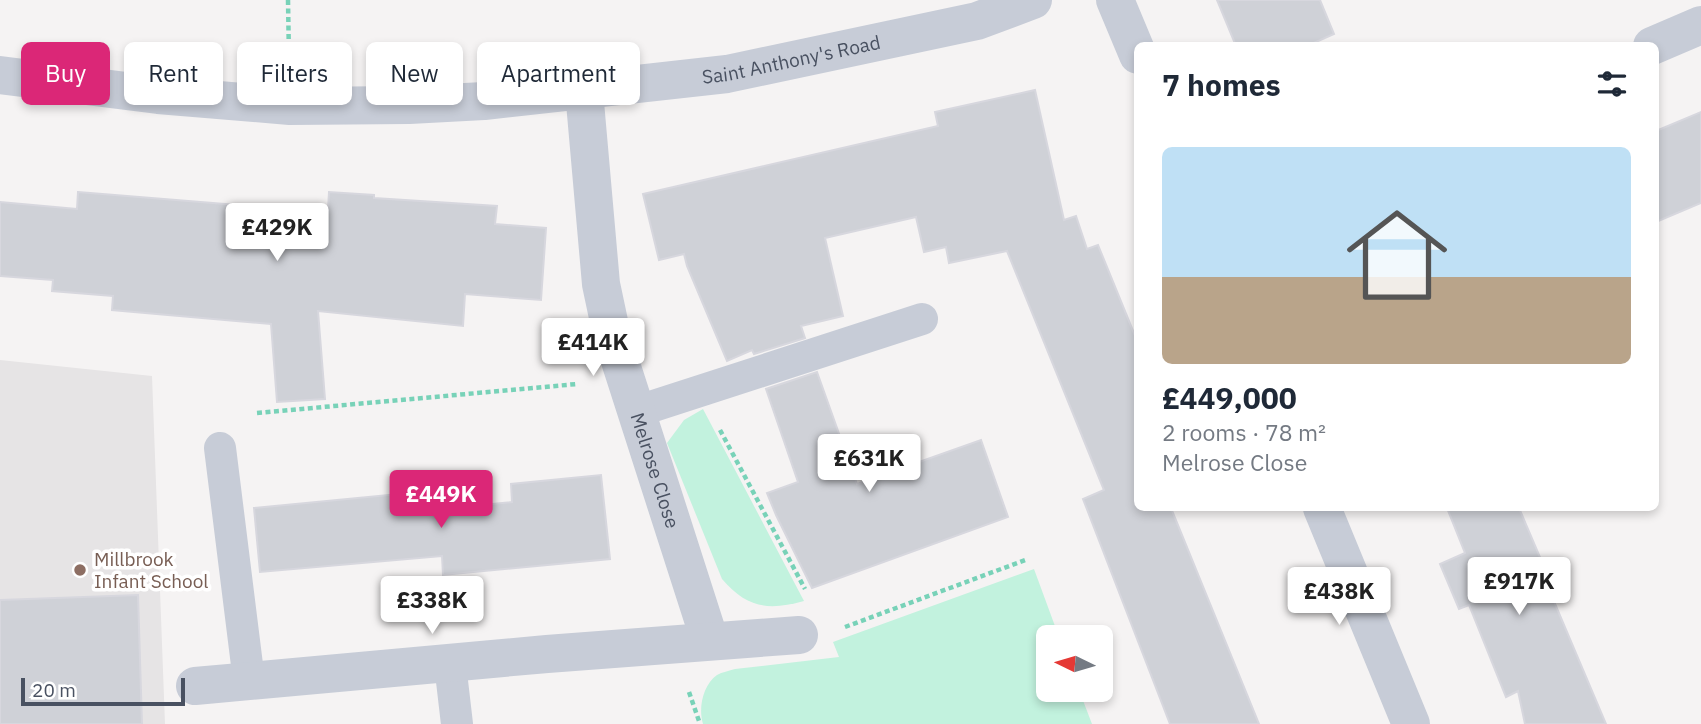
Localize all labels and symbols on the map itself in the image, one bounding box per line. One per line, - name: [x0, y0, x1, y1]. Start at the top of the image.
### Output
- street label: Saint Anthony's Road: [701, 30, 883, 89]
- pin: £429K: [228, 204, 326, 263]
- pin: £414K: [544, 318, 642, 378]
- street label: Melrose Close: [625, 409, 685, 531]
- pin: £631K: [820, 434, 918, 494]
- pin: £449K: [392, 470, 490, 530]
- place label: Millbrook Infant School: [94, 547, 208, 593]
- pin: £917K: [1470, 558, 1568, 617]
- marker: Millbrook Infant School: [72, 562, 88, 578]
- pin: £438K: [1290, 568, 1388, 627]
- pin: £338K: [383, 576, 481, 636]
- north arrow: [1036, 625, 1113, 702]
- scale bar: [21, 675, 186, 707]

